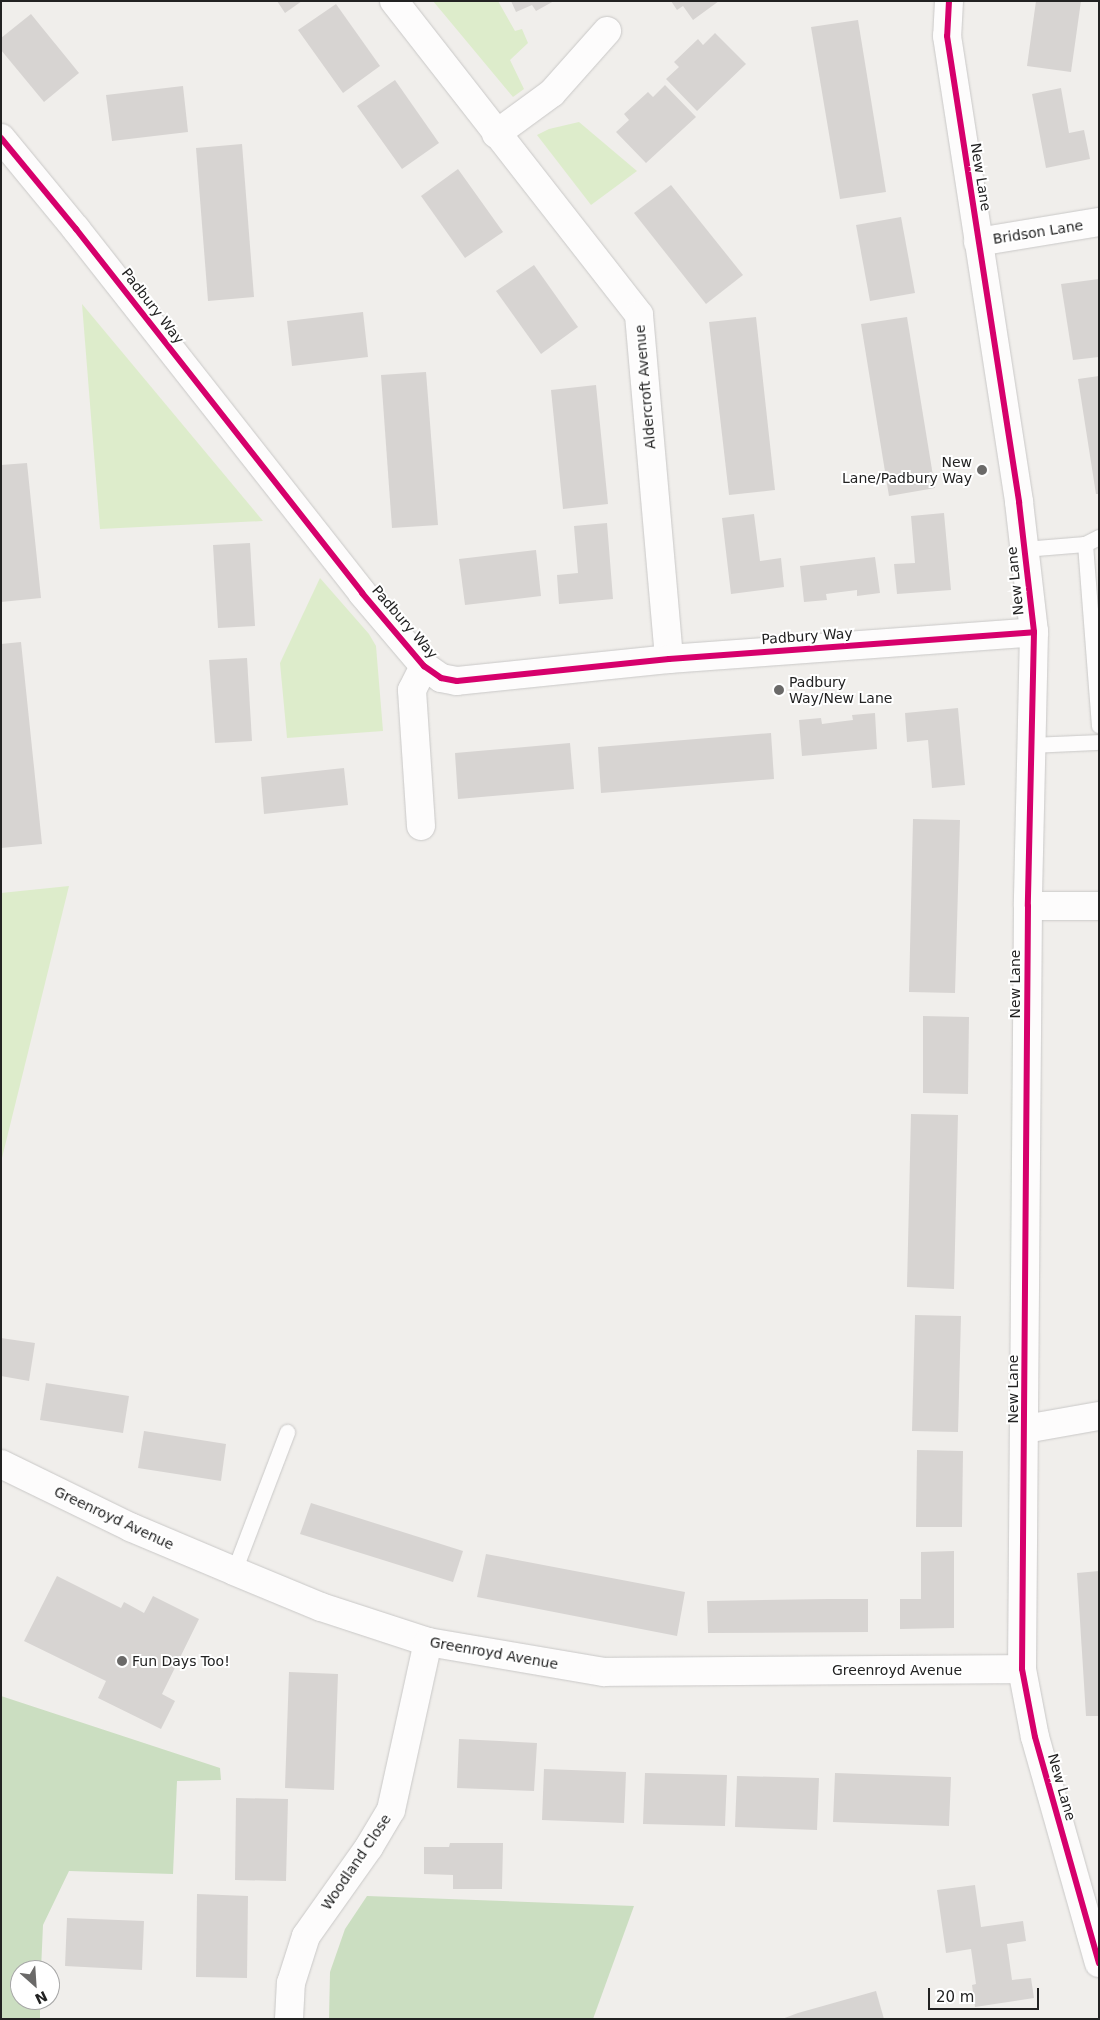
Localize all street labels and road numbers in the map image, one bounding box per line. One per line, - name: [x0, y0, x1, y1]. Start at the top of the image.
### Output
- street label: New Lane: [967, 142, 995, 212]
- street label: Bridson Lane: [992, 217, 1084, 247]
- street label: Padbury Way: [118, 265, 188, 347]
- street label: Aldercroft Avenue: [631, 324, 659, 450]
- street label: New Lane: [1003, 546, 1027, 616]
- street label: Padbury Way: [369, 582, 441, 662]
- street label: Padbury Way: [761, 624, 853, 648]
- street label: New Lane: [1007, 950, 1023, 1018]
- street label: New Lane: [1005, 1355, 1021, 1423]
- street label: Greenroyd Avenue: [52, 1483, 176, 1553]
- street label: Greenroyd Avenue: [429, 1633, 559, 1673]
- street label: Greenroyd Avenue: [832, 1662, 962, 1678]
- street label: New Lane: [1044, 1752, 1080, 1822]
- street label: Woodland Close: [318, 1811, 394, 1913]

